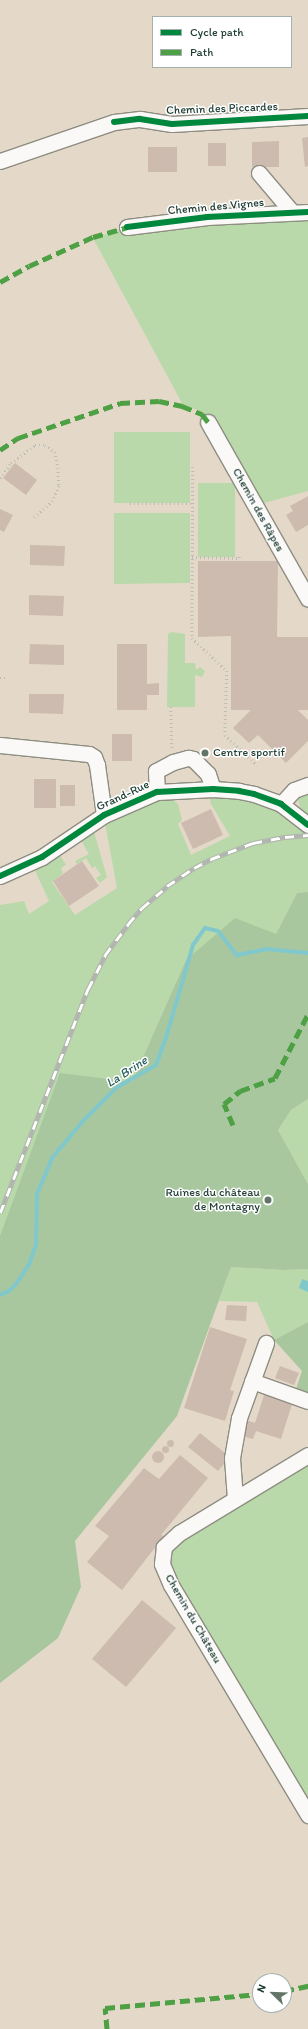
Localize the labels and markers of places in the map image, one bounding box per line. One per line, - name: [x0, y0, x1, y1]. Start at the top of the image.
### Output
- place label: Centre sportif: [213, 746, 285, 760]
- marker: Centre sportif: [200, 748, 210, 758]
- place label: Ruines du château de Montagny: [166, 1186, 260, 1214]
- marker: Ruines du château de Montagny: [263, 1195, 273, 1205]

